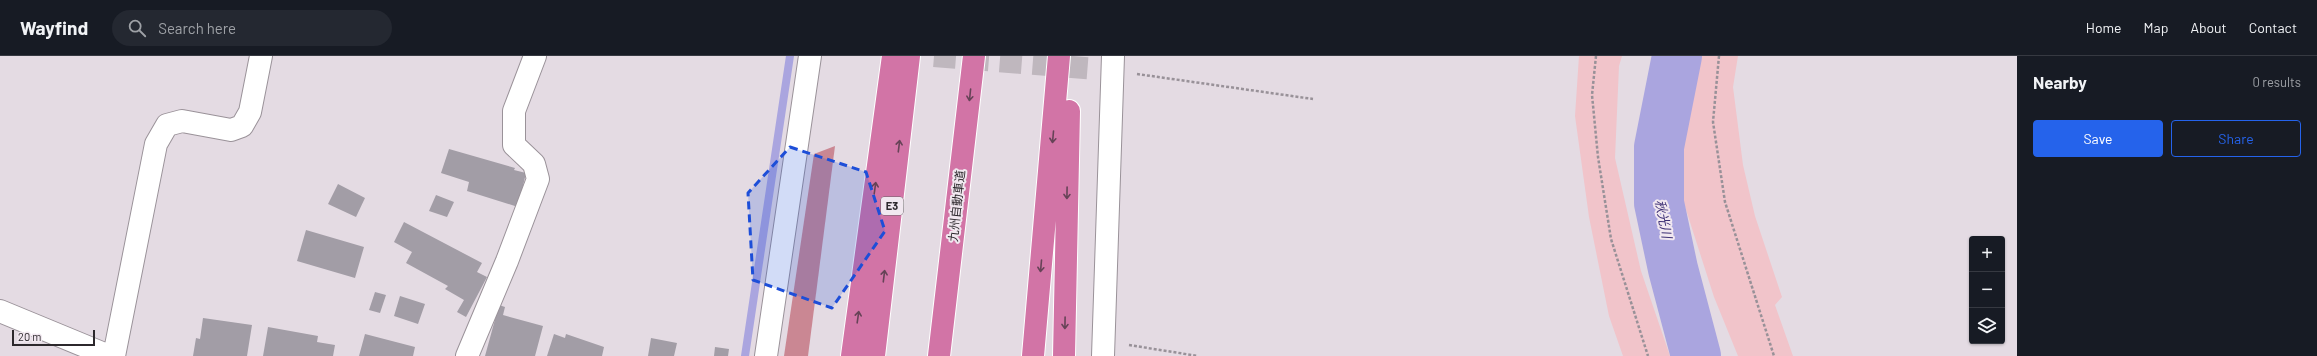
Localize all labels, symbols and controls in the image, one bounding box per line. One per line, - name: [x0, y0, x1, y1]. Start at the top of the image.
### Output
- search box: [112, 10, 392, 46]
- text: Wayfind: [20, 16, 88, 39]
- icon: search: [126, 17, 148, 39]
- text: Search here: [158, 19, 236, 37]
- text: Home: [2086, 19, 2122, 36]
- text: Map: [2144, 19, 2168, 36]
- text: About: [2190, 19, 2227, 36]
- text: Contact: [2249, 19, 2297, 36]
- text: Nearby: [2033, 72, 2087, 92]
- text: 0 results: [2252, 74, 2301, 90]
- one-way arrow: [966, 88, 974, 101]
- button: Save: [2033, 120, 2163, 157]
- button: Share: [2171, 120, 2301, 157]
- one-way arrow: [1050, 130, 1057, 143]
- one-way arrow: [895, 140, 903, 153]
- street label: 九州自動車道: [945, 169, 967, 242]
- one-way arrow: [871, 182, 879, 195]
- one-way arrow: [1063, 186, 1071, 199]
- road number: E3: [881, 197, 903, 215]
- water label: 秋光川: [1652, 198, 1676, 242]
- map controls: [1969, 236, 2005, 344]
- button: +: [1969, 236, 2005, 272]
- one-way arrow: [1038, 259, 1045, 272]
- one-way arrow: [880, 270, 887, 283]
- button: −: [1969, 272, 2005, 308]
- button: layers: [1969, 308, 2005, 344]
- one-way arrow: [854, 311, 861, 324]
- one-way arrow: [1061, 316, 1068, 329]
- scale bar: [12, 328, 95, 347]
- text: 20 m: [18, 330, 41, 343]

